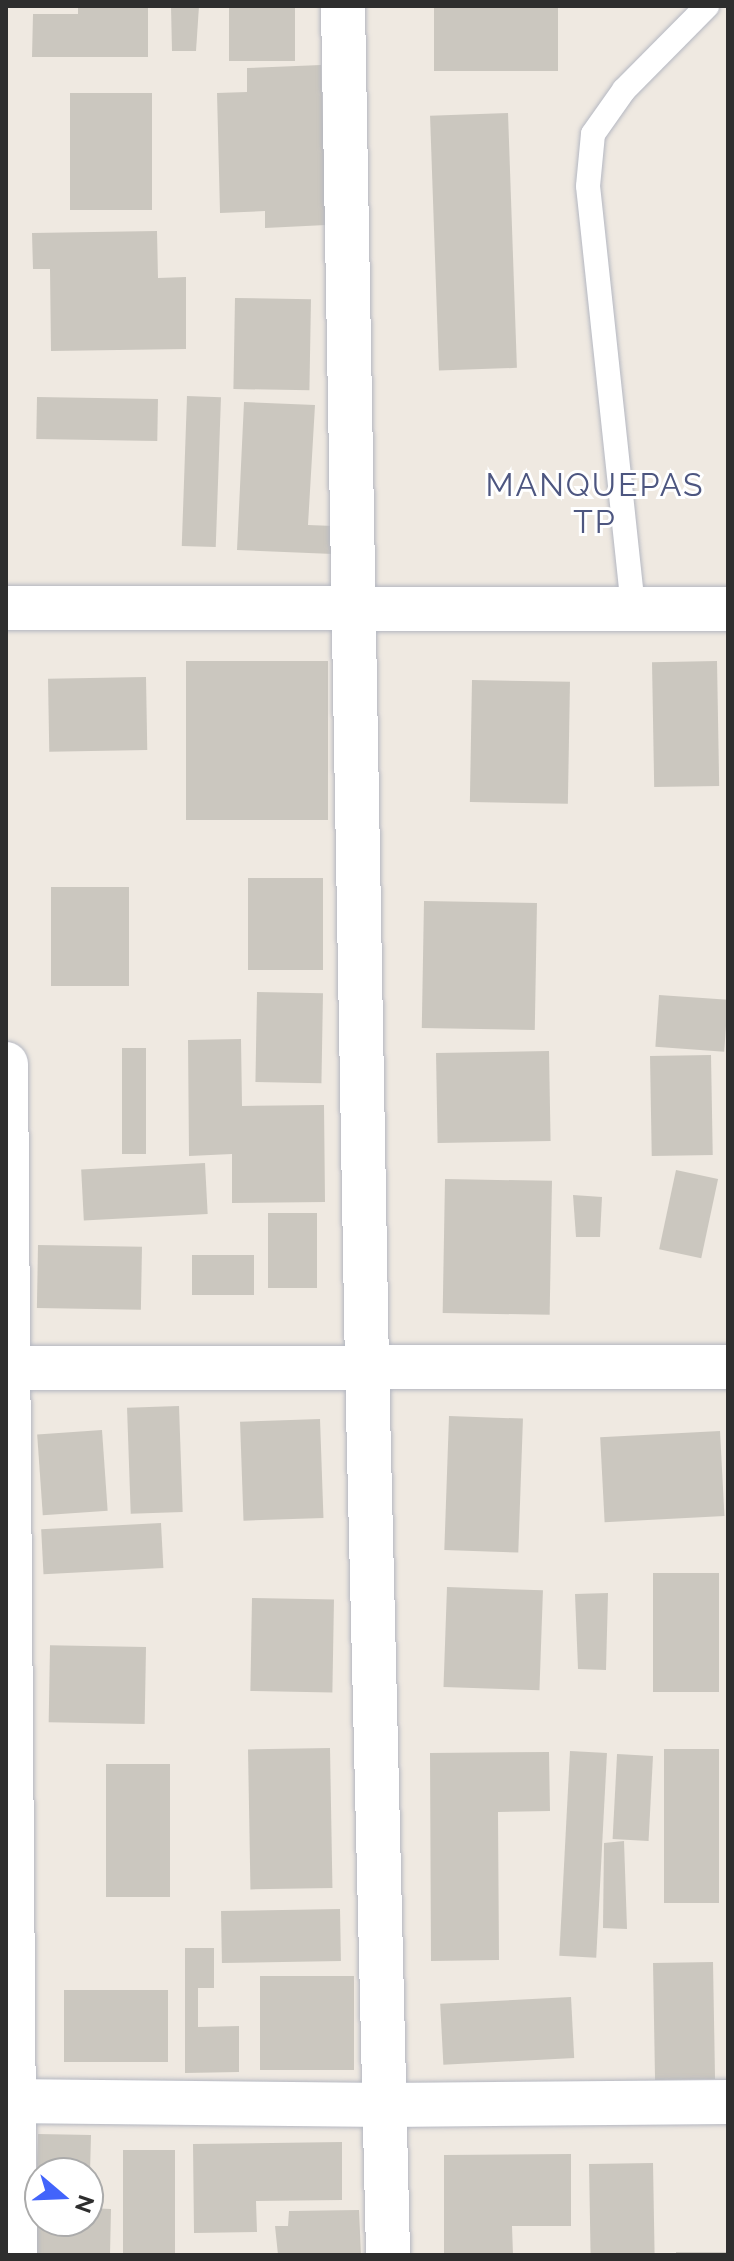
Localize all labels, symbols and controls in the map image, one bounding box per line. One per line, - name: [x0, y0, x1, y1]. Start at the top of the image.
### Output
- district label: MANQUEPAS TP: [485, 467, 705, 542]
- north arrow: [24, 2157, 104, 2237]
- text: N: [70, 2192, 100, 2216]

